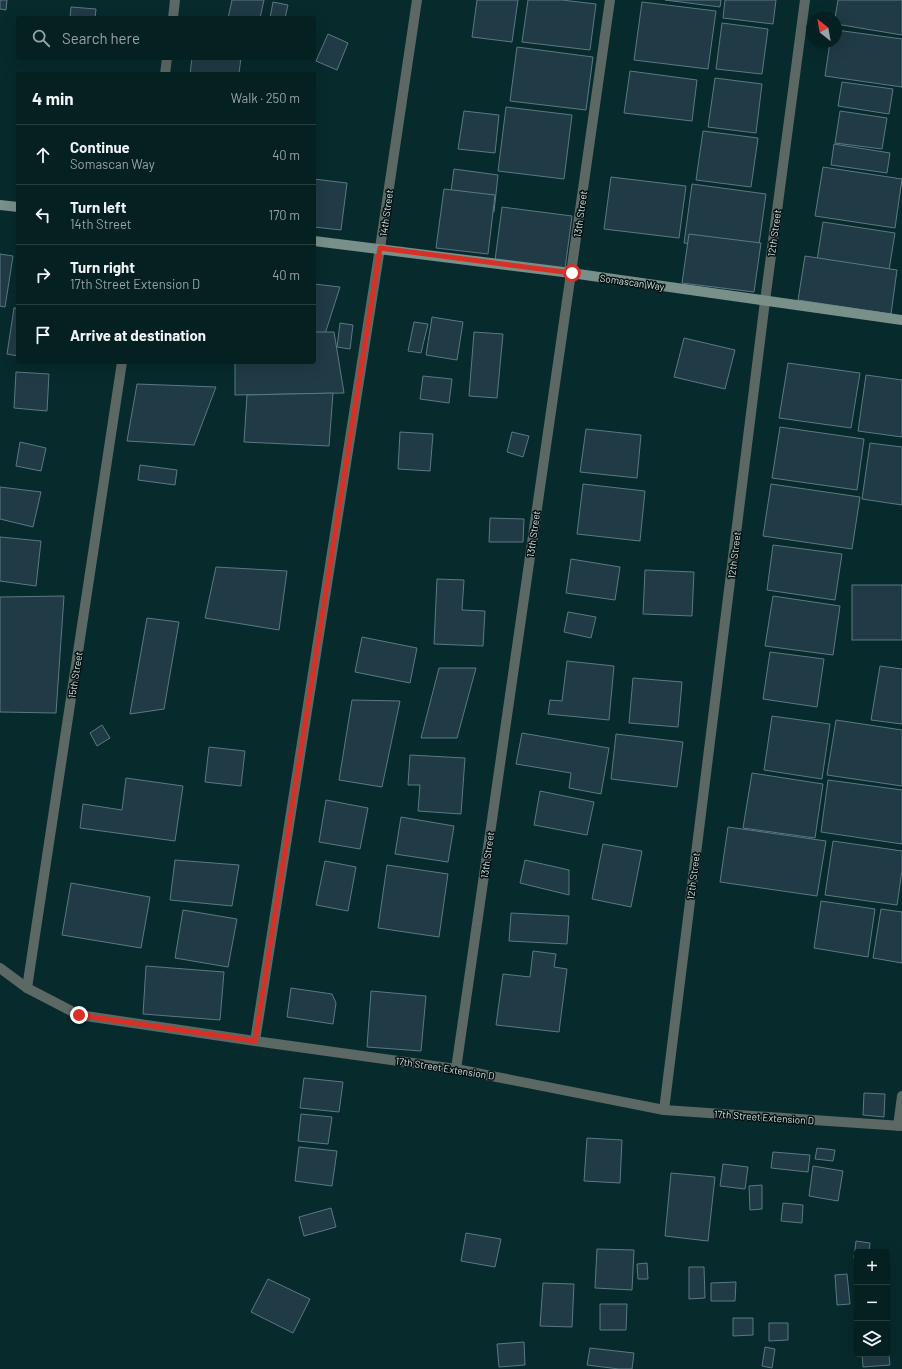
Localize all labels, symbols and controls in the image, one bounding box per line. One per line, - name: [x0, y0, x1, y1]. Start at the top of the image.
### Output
- north arrow: [806, 12, 842, 48]
- search box: [16, 16, 316, 60]
- icon: search: [30, 27, 52, 49]
- text: Search here: [62, 29, 140, 47]
- text: 4 min: [32, 88, 74, 108]
- text: Walk · 250 m: [231, 90, 300, 106]
- text: Continue: [70, 138, 130, 156]
- icon: ahead: [32, 144, 54, 166]
- text: 40 m: [272, 147, 300, 163]
- text: Somascan Way: [70, 156, 155, 172]
- street label: 14th Street: [377, 188, 395, 237]
- street label: 13th Street: [571, 190, 589, 238]
- text: Turn left: [70, 198, 126, 216]
- icon: left: [32, 204, 54, 226]
- text: 170 m: [269, 207, 300, 223]
- street label: 12th Street: [765, 208, 783, 257]
- text: 14th Street: [70, 216, 132, 232]
- text: Turn right: [70, 258, 135, 276]
- icon: right: [32, 264, 54, 286]
- route start: [563, 264, 581, 282]
- text: 40 m: [272, 267, 300, 283]
- street label: Somascan Way: [599, 272, 665, 293]
- text: 17th Street Extension D: [70, 276, 200, 292]
- icon: arrive: [32, 324, 54, 346]
- text: Arrive at destination: [70, 326, 206, 344]
- street label: 13th Street: [524, 510, 542, 558]
- street label: 12th Street: [725, 530, 743, 579]
- street label: 15th Street: [65, 651, 85, 699]
- street label: 13th Street: [478, 831, 496, 879]
- street label: 12th Street: [684, 851, 702, 900]
- route end: [70, 1006, 88, 1024]
- street label: 17th Street Extension D: [395, 1054, 495, 1082]
- street label: 17th Street Extension D: [714, 1108, 814, 1126]
- map controls: [854, 1249, 890, 1357]
- button: +: [854, 1249, 890, 1285]
- button: −: [854, 1285, 890, 1321]
- button: layers: [854, 1321, 890, 1357]

